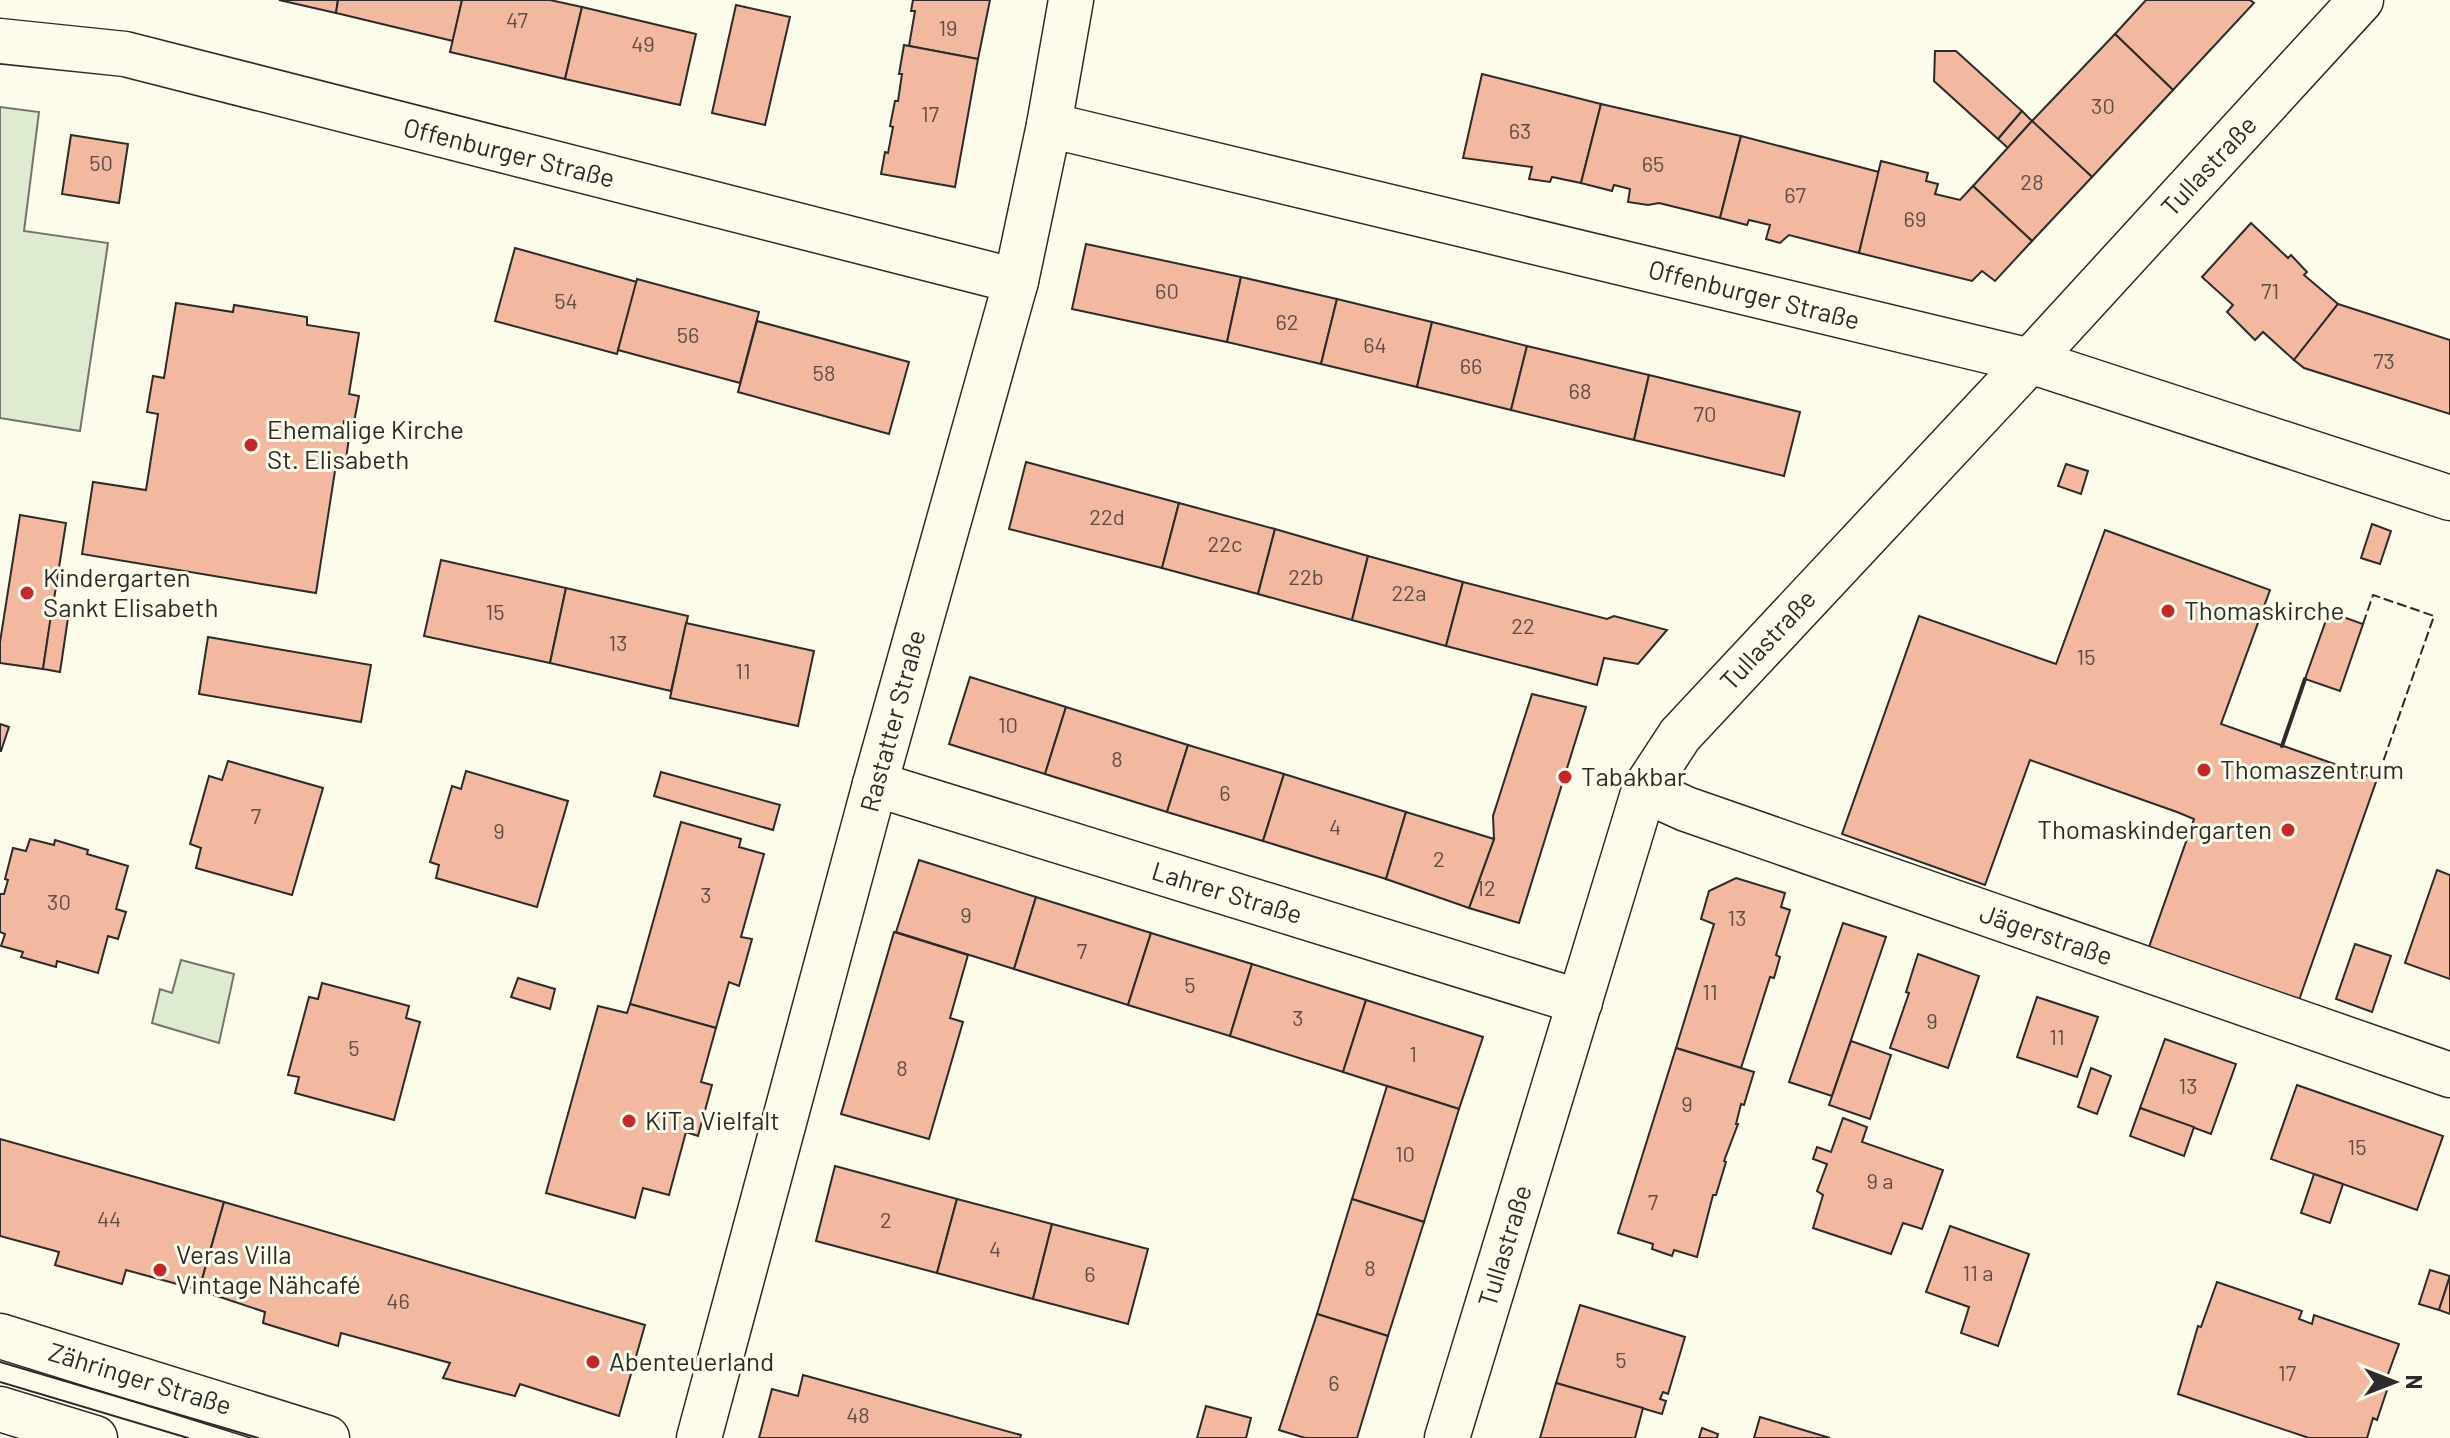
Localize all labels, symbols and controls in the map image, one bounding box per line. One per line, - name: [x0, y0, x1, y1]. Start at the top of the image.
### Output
- house number: 47: [506, 6, 528, 32]
- house number: 19: [938, 14, 958, 40]
- house number: 49: [631, 30, 655, 56]
- house number: 30: [2091, 92, 2115, 118]
- house number: 17: [921, 100, 939, 126]
- street label: Tullastraße: [2154, 108, 2262, 222]
- street label: Offenburger Straße: [400, 110, 618, 193]
- house number: 63: [1509, 117, 1531, 143]
- house number: 50: [89, 149, 113, 175]
- house number: 65: [1642, 150, 1664, 176]
- house number: 28: [2020, 168, 2044, 194]
- house number: 67: [1784, 181, 1806, 207]
- house number: 69: [1904, 205, 1926, 231]
- street label: Offenburger Straße: [1645, 252, 1863, 335]
- house number: 60: [1155, 277, 1179, 303]
- house number: 71: [2261, 277, 2279, 303]
- house number: 54: [554, 287, 578, 313]
- house number: 62: [1275, 308, 1299, 334]
- house number: 56: [677, 321, 699, 347]
- house number: 64: [1363, 331, 1387, 357]
- house number: 73: [2373, 347, 2395, 373]
- house number: 66: [1460, 352, 1482, 378]
- house number: 58: [813, 359, 835, 385]
- house number: 68: [1569, 377, 1591, 403]
- house number: 70: [1694, 400, 1716, 426]
- place label: Ehemalige Kirche St. Elisabeth: [267, 413, 464, 474]
- marker: Ehemalige Kirche St. Elisabeth: [242, 436, 260, 454]
- house number: 22d: [1089, 503, 1125, 529]
- house number: 22c: [1207, 530, 1243, 556]
- place label: Kindergarten Sankt Elisabeth: [43, 561, 218, 622]
- house number: 22b: [1288, 563, 1324, 589]
- house number: 22a: [1392, 579, 1426, 605]
- street label: Tullastraße: [1713, 582, 1821, 696]
- marker: Kindergarten Sankt Elisabeth: [18, 584, 36, 602]
- place label: Thomaskirche: [2184, 594, 2344, 625]
- house number: 15: [485, 598, 505, 624]
- marker: Thomaskirche: [2159, 602, 2177, 620]
- house number: 22: [1511, 612, 1535, 638]
- street label: Rastatter Straße: [852, 626, 931, 815]
- house number: 13: [608, 629, 628, 655]
- house number: 15: [2076, 643, 2096, 669]
- house number: 11: [735, 657, 751, 683]
- house number: 10: [998, 711, 1018, 737]
- house number: 8: [1111, 745, 1123, 771]
- place label: Thomaszentrum: [2220, 753, 2404, 784]
- place label: Tabakbar: [1581, 760, 1687, 791]
- marker: Thomaszentrum: [2195, 761, 2213, 779]
- marker: Tabakbar: [1556, 768, 1574, 786]
- house number: 6: [1219, 779, 1231, 805]
- house number: 7: [251, 802, 261, 828]
- house number: 4: [1329, 813, 1341, 839]
- place label: Thomaskindergarten: [2037, 813, 2272, 844]
- house number: 9: [493, 817, 505, 843]
- marker: Thomaskindergarten: [2279, 821, 2297, 839]
- house number: 2: [1433, 845, 1445, 871]
- street label: Lahrer Straße: [1148, 854, 1306, 929]
- house number: 12: [1476, 874, 1496, 900]
- house number: 3: [700, 881, 712, 907]
- house number: 30: [47, 888, 71, 914]
- street label: Jägerstraße: [1976, 896, 2117, 971]
- house number: 9: [960, 901, 972, 927]
- house number: 13: [1727, 904, 1747, 930]
- house number: 7: [1077, 937, 1087, 963]
- house number: 5: [1184, 971, 1196, 997]
- house number: 11: [1702, 978, 1718, 1004]
- house number: 3: [1292, 1004, 1304, 1030]
- house number: 9: [1926, 1007, 1938, 1033]
- house number: 11: [2049, 1023, 2065, 1049]
- house number: 5: [348, 1034, 360, 1060]
- house number: 1: [1409, 1040, 1417, 1066]
- house number: 8: [896, 1054, 908, 1080]
- house number: 13: [2178, 1072, 2198, 1098]
- house number: 9: [1681, 1090, 1693, 1116]
- place label: KiTa Vielfalt: [645, 1104, 780, 1135]
- marker: KiTa Vielfalt: [620, 1112, 638, 1130]
- house number: 15: [2347, 1133, 2367, 1159]
- house number: 10: [1395, 1140, 1415, 1166]
- house number: 9 a: [1866, 1167, 1894, 1193]
- street label: Tullastraße: [1470, 1181, 1537, 1310]
- house number: 7: [1648, 1188, 1658, 1214]
- house number: 44: [97, 1205, 121, 1231]
- house number: 2: [880, 1206, 892, 1232]
- house number: 4: [989, 1235, 1001, 1261]
- place label: Veras Villa Vintage Nähcafé: [176, 1238, 361, 1299]
- house number: 8: [1364, 1254, 1376, 1280]
- house number: 11 a: [1962, 1259, 1994, 1285]
- house number: 6: [1084, 1260, 1096, 1286]
- marker: Veras Villa Vintage Nähcafé: [151, 1261, 169, 1279]
- house number: 46: [386, 1287, 410, 1313]
- street label: Zähringer Straße: [45, 1335, 236, 1420]
- north arrow: [2354, 1342, 2434, 1422]
- place label: Abenteuerland: [609, 1345, 774, 1376]
- house number: 5: [1615, 1346, 1627, 1372]
- marker: Abenteuerland: [584, 1353, 602, 1371]
- house number: 17: [2278, 1359, 2296, 1385]
- house number: 6: [1328, 1369, 1340, 1395]
- text: N: [2402, 1375, 2428, 1389]
- house number: 48: [846, 1401, 870, 1427]

